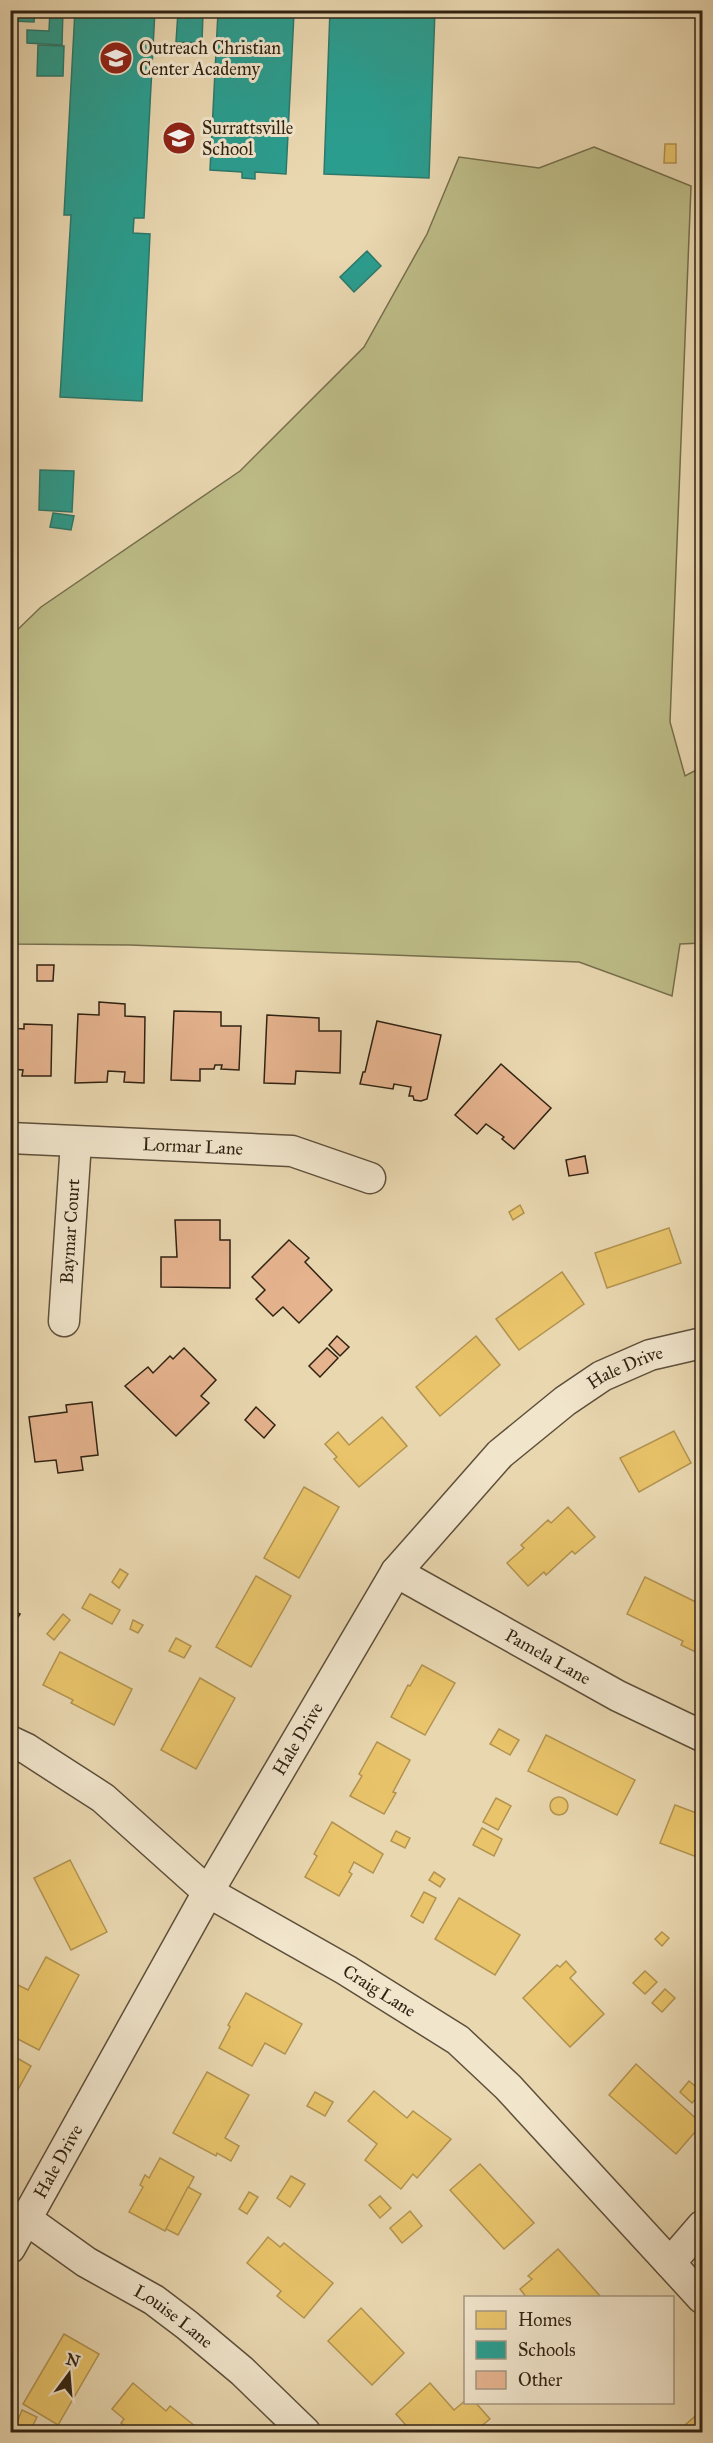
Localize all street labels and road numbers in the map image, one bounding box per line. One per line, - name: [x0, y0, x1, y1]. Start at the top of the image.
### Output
- street label: Lormar Lane: [142, 1133, 244, 1160]
- street label: Baymar Court: [56, 1177, 85, 1284]
- street label: Hale Drive: [583, 1341, 665, 1394]
- street label: Pamela Lane: [501, 1624, 595, 1690]
- street label: Hale Drive: [268, 1698, 328, 1779]
- street label: Craig Lane: [339, 1960, 420, 2022]
- street label: Hale Drive: [29, 2121, 87, 2202]
- street label: Louise Lane: [130, 2280, 217, 2353]

